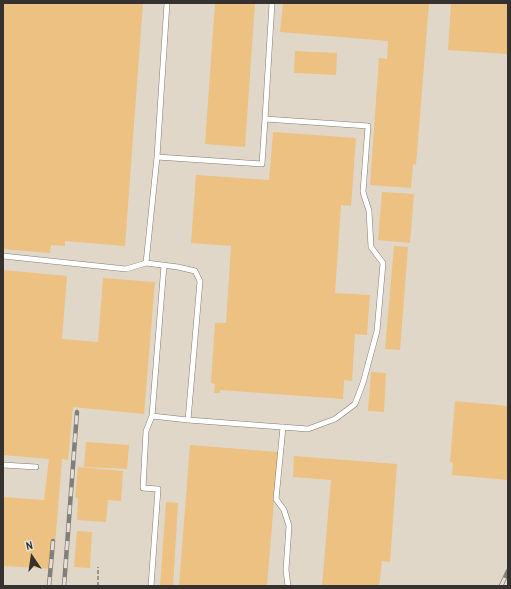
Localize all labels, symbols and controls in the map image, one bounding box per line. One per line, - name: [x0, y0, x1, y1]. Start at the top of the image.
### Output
- north arrow: [12, 537, 52, 577]
- text: N: [25, 538, 34, 553]

